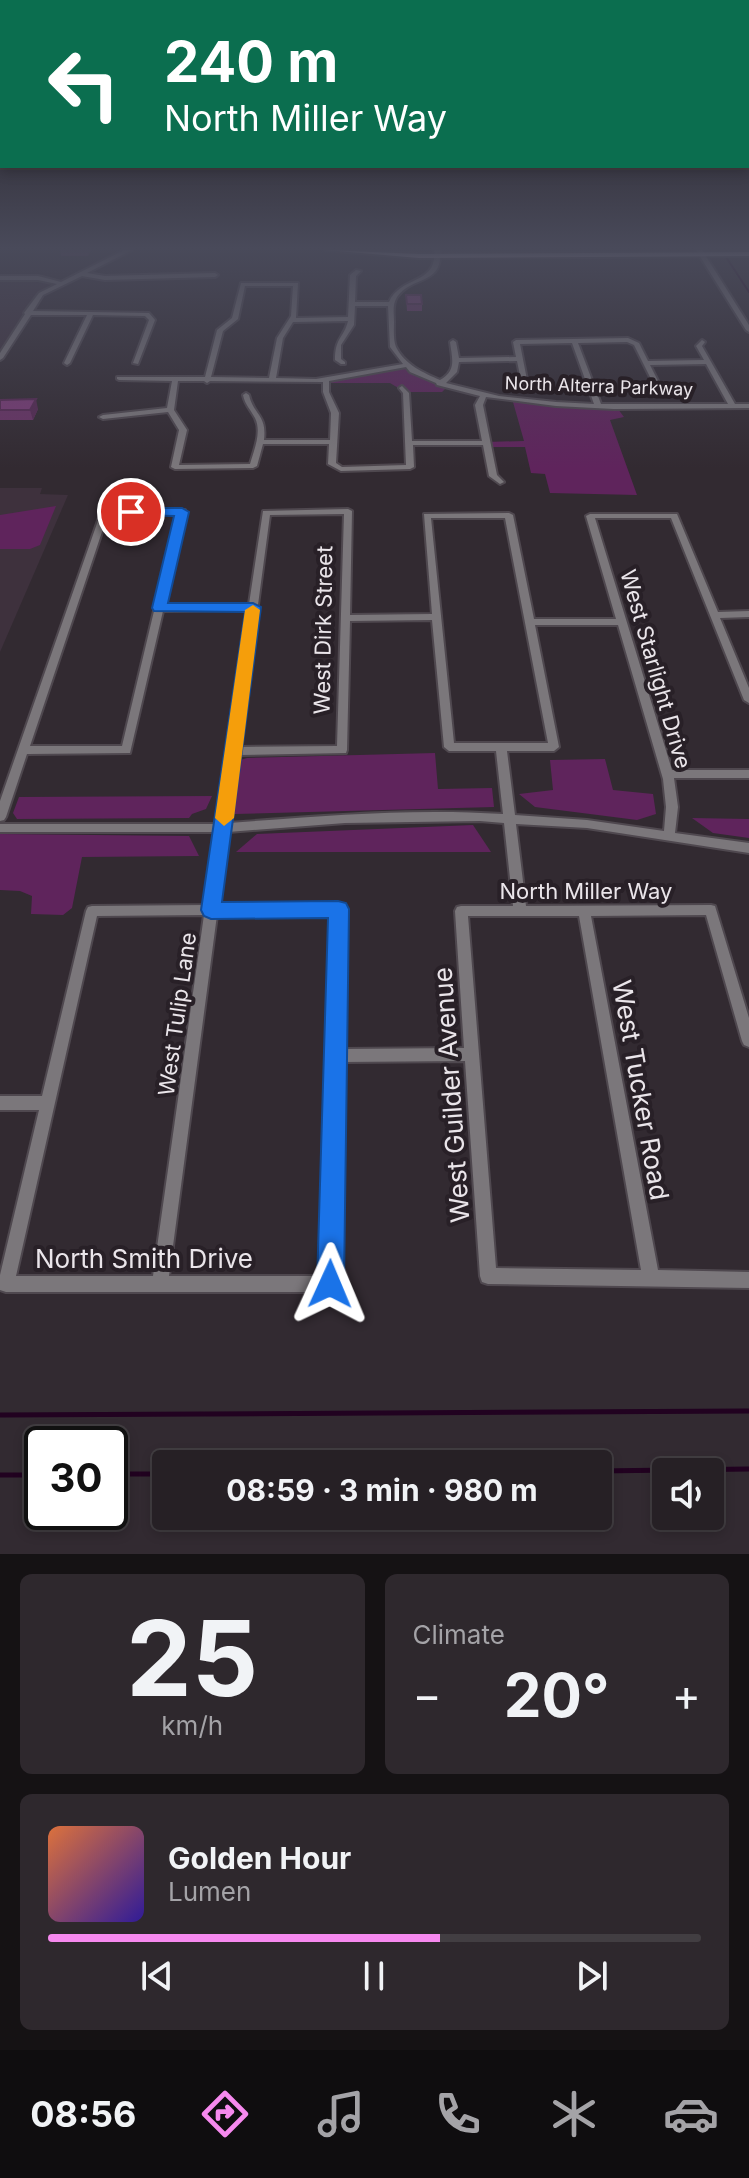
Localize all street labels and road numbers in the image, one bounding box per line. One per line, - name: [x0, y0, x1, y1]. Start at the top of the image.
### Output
- street label: North Alterra Parkway: [504, 372, 694, 400]
- street label: West Dirk Street: [309, 546, 337, 714]
- street label: West Starlight Drive: [615, 566, 697, 772]
- street label: North Miller Way: [500, 878, 672, 904]
- street label: West Tulip Lane: [153, 931, 201, 1097]
- street label: West Guilder Avenue: [427, 966, 475, 1224]
- street label: West Tucker Road: [606, 978, 676, 1202]
- street label: North Smith Drive: [35, 1243, 253, 1274]

